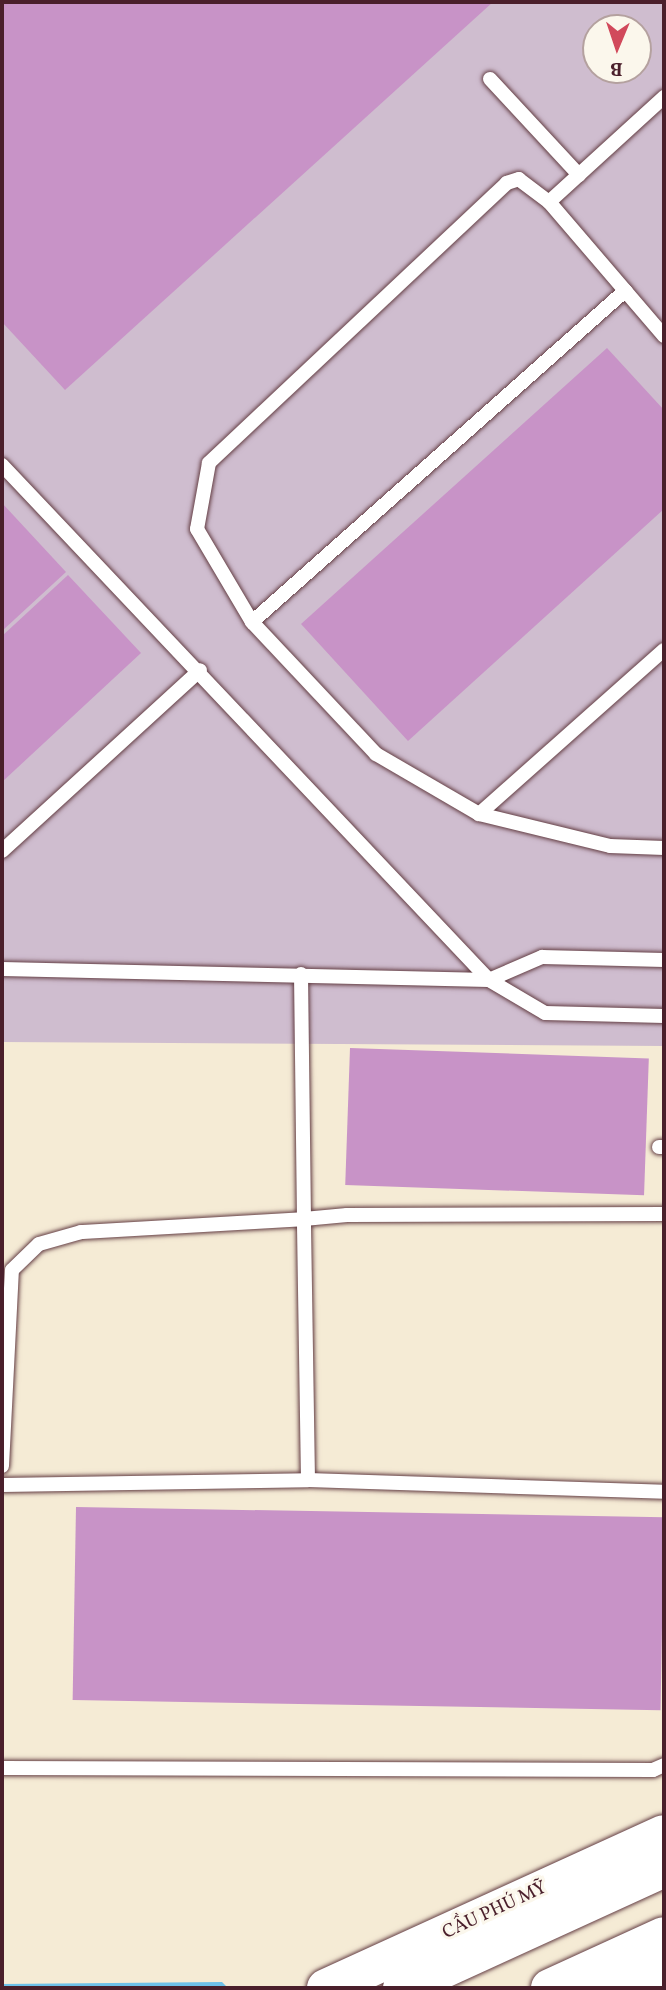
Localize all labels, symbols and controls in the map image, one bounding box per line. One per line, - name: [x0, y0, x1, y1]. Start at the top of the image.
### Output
- north arrow: [582, 14, 652, 84]
- text: B: [610, 55, 623, 81]
- street label: CẦU PHÚ MỸ: [439, 1877, 551, 1945]

